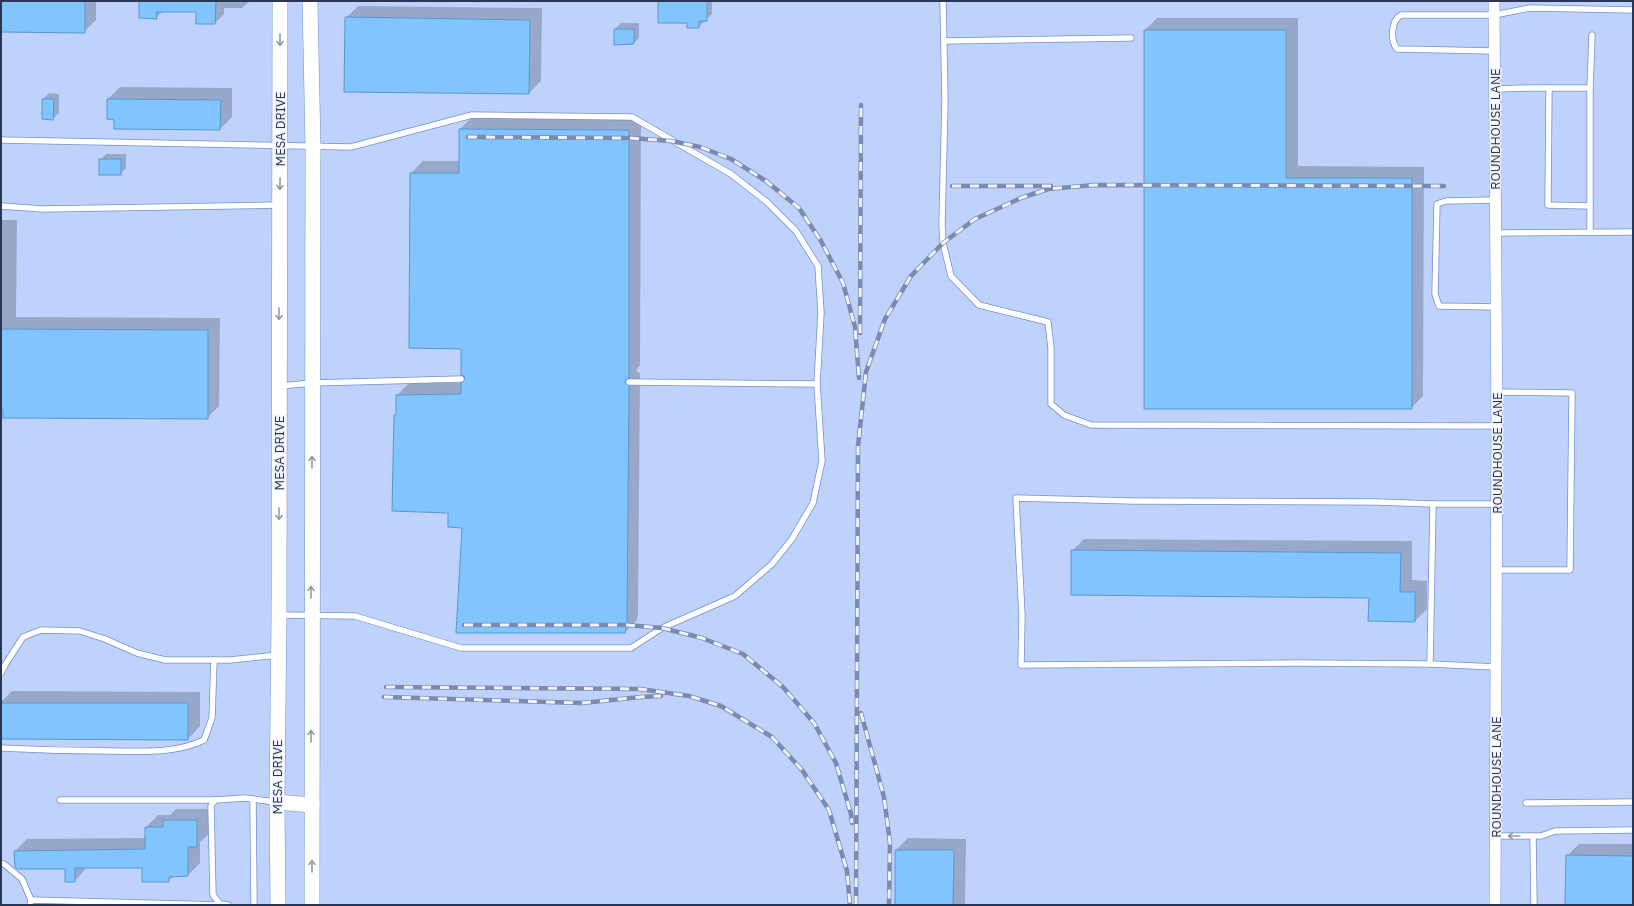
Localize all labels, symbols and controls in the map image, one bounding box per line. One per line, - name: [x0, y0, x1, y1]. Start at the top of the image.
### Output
- one-way arrow: [276, 33, 284, 46]
- street label: ROUNDHOUSE LANE: [1487, 68, 1504, 190]
- street label: MESA DRIVE: [272, 92, 289, 166]
- one-way arrow: [276, 177, 284, 190]
- one-way arrow: [275, 307, 283, 320]
- street label: ROUNDHOUSE LANE: [1489, 392, 1506, 514]
- street label: MESA DRIVE: [271, 416, 288, 490]
- one-way arrow: [308, 456, 316, 469]
- one-way arrow: [275, 507, 283, 520]
- one-way arrow: [307, 586, 315, 599]
- street label: ROUNDHOUSE LANE: [1488, 716, 1505, 838]
- one-way arrow: [307, 730, 315, 743]
- street label: MESA DRIVE: [269, 740, 286, 814]
- one-way arrow: [1508, 832, 1521, 840]
- one-way arrow: [308, 860, 316, 873]

